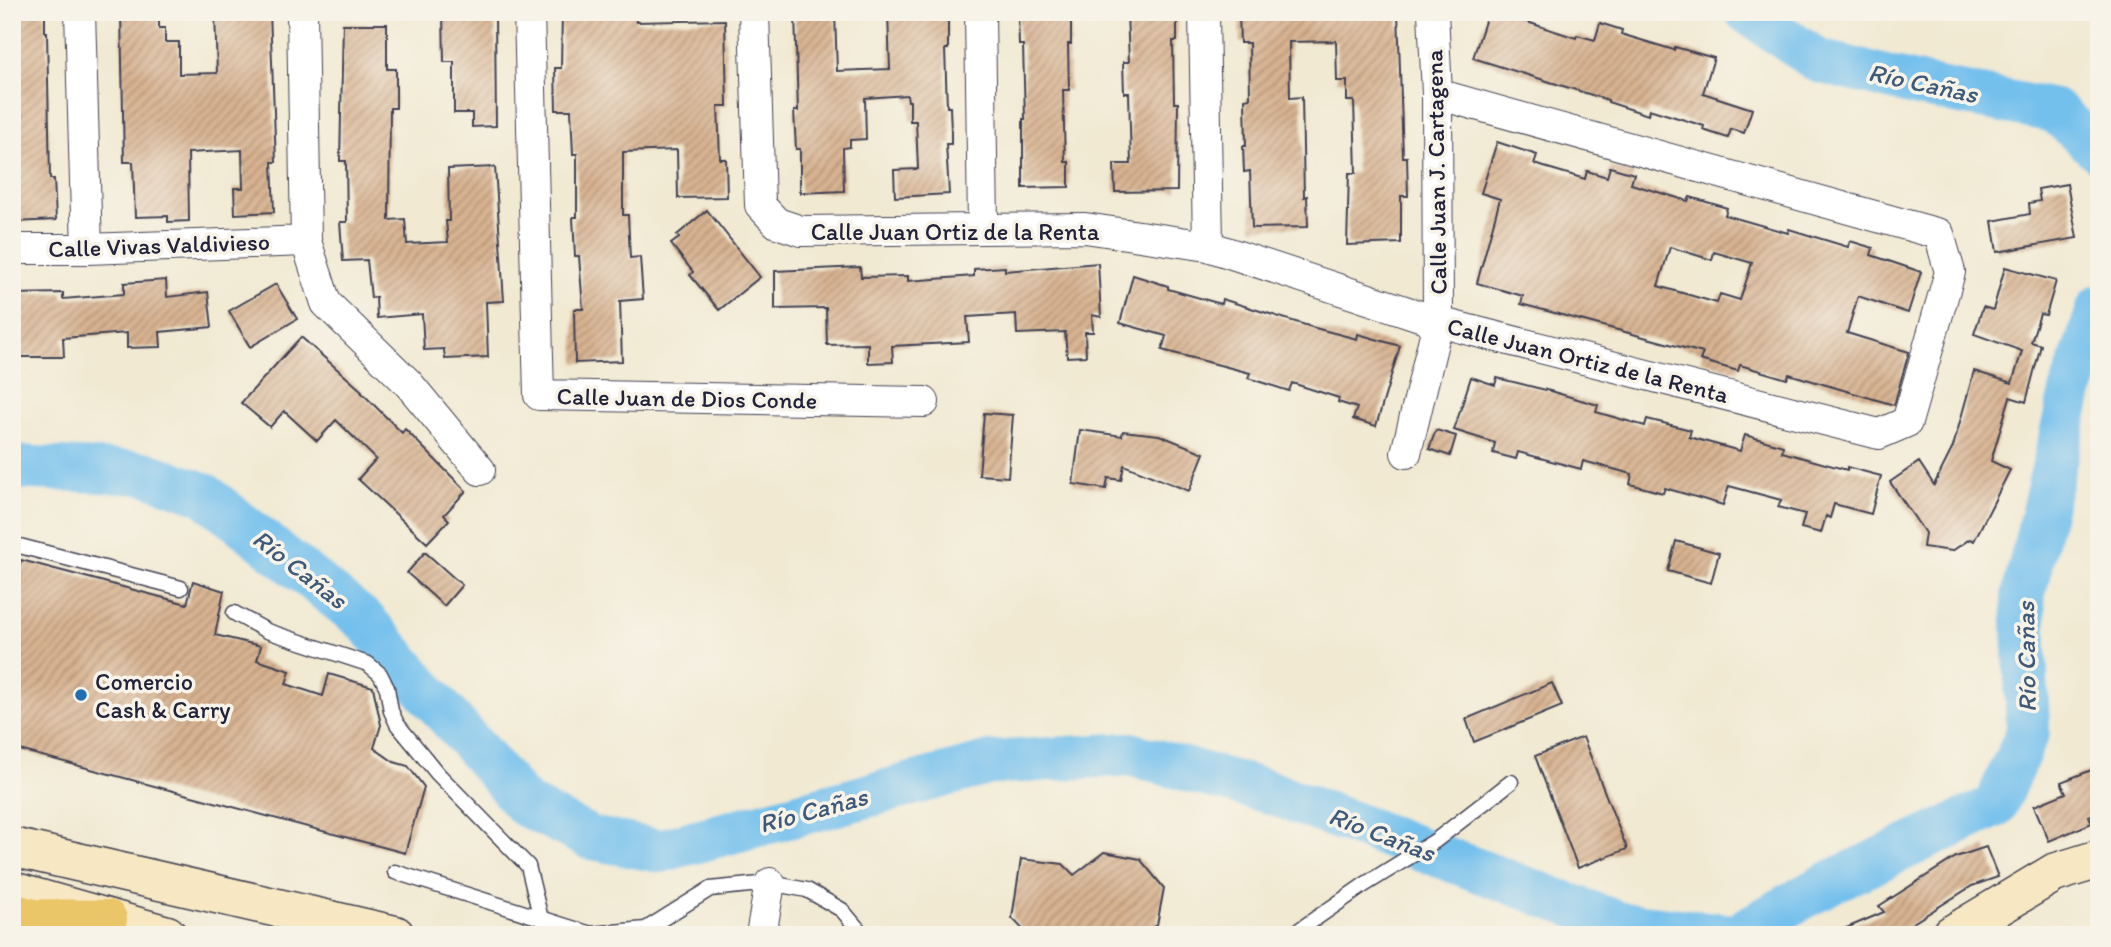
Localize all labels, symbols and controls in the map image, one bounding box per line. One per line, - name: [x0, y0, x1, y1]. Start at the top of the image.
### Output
- street label: Calle Juan J. Cartagena: [1419, 49, 1453, 295]
- water label: Río Cañas: [1865, 56, 1982, 110]
- street label: Calle Juan Ortiz de la Renta: [811, 217, 1100, 246]
- street label: Calle Vivas Valdivieso: [48, 227, 270, 263]
- street label: Calle Juan Ortiz de la Renta: [1444, 311, 1732, 409]
- street label: Calle Juan de Dios Conde: [556, 381, 818, 415]
- water label: Río Cañas: [246, 522, 355, 617]
- water label: Río Cañas: [2009, 600, 2043, 713]
- place label: Comercio Cash & Carry: [95, 667, 230, 724]
- marker: Comercio Cash & Carry: [73, 687, 89, 703]
- water label: Río Cañas: [755, 780, 872, 840]
- water label: Río Cañas: [1325, 799, 1441, 869]

